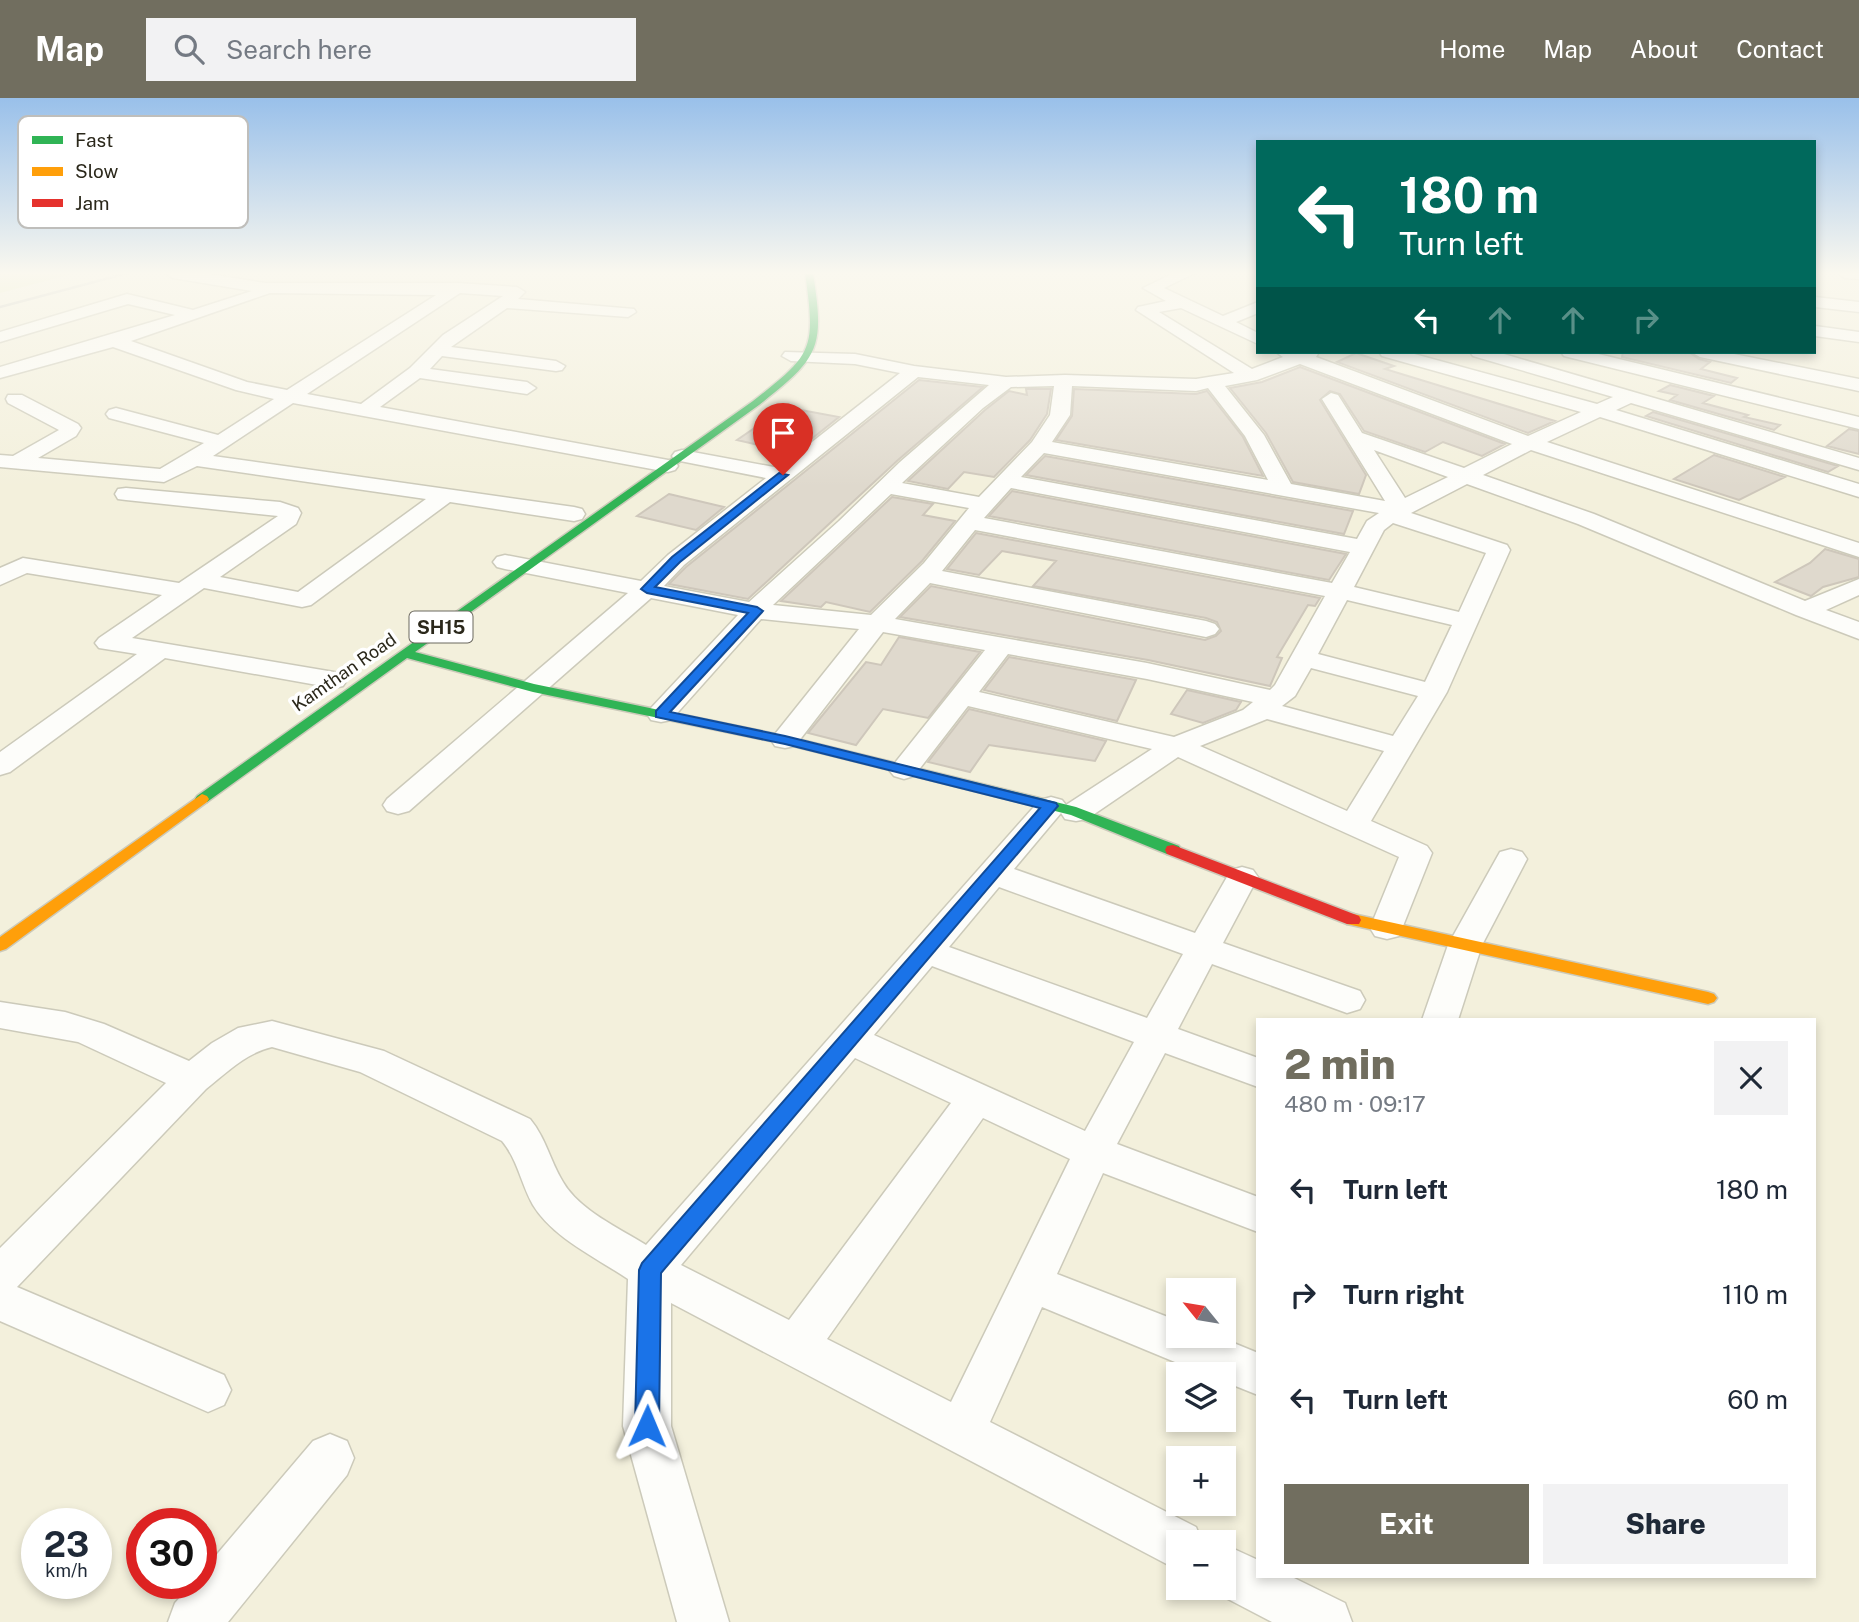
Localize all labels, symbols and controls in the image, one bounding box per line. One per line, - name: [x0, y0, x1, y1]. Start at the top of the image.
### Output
- search box: [146, 18, 636, 81]
- text: Map: [35, 30, 104, 68]
- icon: search: [170, 30, 208, 68]
- text: Search here: [226, 34, 372, 65]
- text: Home: [1439, 35, 1505, 63]
- text: Map: [1543, 35, 1592, 63]
- text: About: [1630, 35, 1698, 63]
- text: Contact: [1736, 35, 1824, 63]
- legend: [18, 116, 248, 228]
- text: Fast: [75, 129, 113, 151]
- text: Slow: [75, 160, 119, 182]
- text: 180 m: [1399, 166, 1539, 224]
- icon: left: [1284, 168, 1375, 259]
- text: Jam: [75, 192, 109, 214]
- text: Turn left: [1399, 225, 1524, 262]
- icon: left: [1408, 301, 1446, 339]
- icon: ahead: [1481, 301, 1519, 339]
- icon: ahead: [1554, 301, 1592, 339]
- icon: right: [1627, 301, 1665, 339]
- pin: [753, 403, 813, 475]
- icon: arrive: [764, 414, 802, 452]
- road number: SH15: [410, 612, 472, 642]
- street label: Kamthan Road: [288, 628, 400, 716]
- text: 2 min: [1284, 1039, 1396, 1088]
- button: close: [1714, 1041, 1788, 1115]
- text: 480 m · 09:17: [1284, 1090, 1426, 1117]
- icon: left: [1284, 1171, 1322, 1209]
- text: Turn left: [1343, 1174, 1448, 1205]
- text: 180 m: [1716, 1174, 1788, 1205]
- icon: right: [1284, 1276, 1322, 1314]
- north arrow: [1166, 1278, 1236, 1348]
- map controls: [1166, 1278, 1236, 1600]
- text: Turn right: [1343, 1279, 1465, 1310]
- text: 110 m: [1722, 1279, 1788, 1310]
- button: layers: [1166, 1362, 1236, 1432]
- icon: left: [1284, 1381, 1322, 1419]
- text: Turn left: [1343, 1384, 1448, 1415]
- text: 60 m: [1727, 1384, 1788, 1415]
- position arrow: [610, 1389, 684, 1463]
- button: +: [1166, 1446, 1236, 1516]
- button: Exit: [1284, 1484, 1529, 1564]
- button: Share: [1543, 1484, 1788, 1564]
- speed limit sign: 30: [126, 1508, 217, 1599]
- text: 23: [44, 1524, 89, 1565]
- button: −: [1166, 1530, 1236, 1600]
- text: km/h: [45, 1560, 88, 1581]

